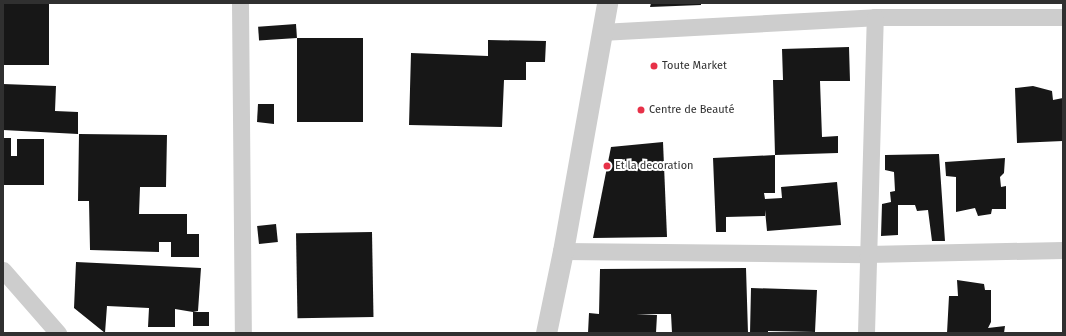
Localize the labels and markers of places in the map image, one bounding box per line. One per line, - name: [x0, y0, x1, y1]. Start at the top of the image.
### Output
- place label: Toute Market: [662, 59, 727, 73]
- marker: Toute Market: [649, 61, 659, 71]
- place label: Centre de Beauté: [649, 103, 734, 117]
- marker: Centre de Beauté: [636, 105, 646, 115]
- place label: Et la decoration: [615, 159, 694, 173]
- marker: Et la decoration: [602, 161, 612, 171]

